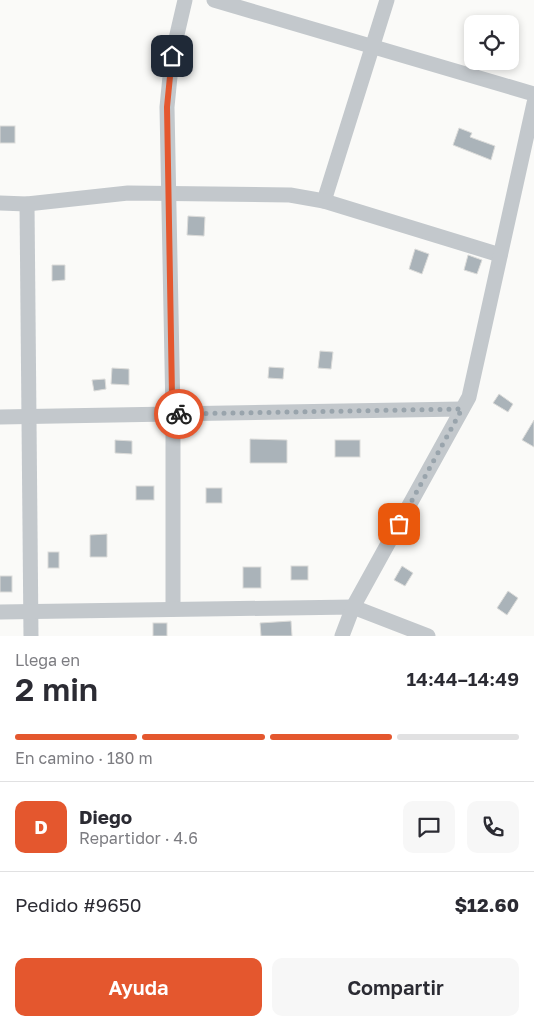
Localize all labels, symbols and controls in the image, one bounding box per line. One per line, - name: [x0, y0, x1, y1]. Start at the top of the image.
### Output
- map controls: [464, 15, 519, 70]
- button: locate: [464, 15, 519, 70]
- pin: [151, 35, 193, 77]
- icon: home: [158, 42, 186, 70]
- courier: [154, 389, 204, 439]
- icon: bike: [165, 400, 193, 428]
- pin: [378, 503, 420, 545]
- icon: bag: [385, 510, 413, 538]
- text: Llega en: [15, 650, 80, 670]
- text: 14:44–14:49: [406, 667, 519, 690]
- text: 2 min: [15, 670, 98, 708]
- text: En camino · 180 m: [15, 748, 153, 768]
- button: chat: [403, 801, 455, 853]
- button: phone: [467, 801, 519, 853]
- text: Diego: [79, 805, 132, 828]
- text: D: [34, 815, 48, 838]
- text: Repartidor · 4.6: [79, 828, 198, 848]
- text: Pedido #9650: [15, 893, 142, 916]
- text: $12.60: [454, 893, 519, 916]
- button: Ayuda: [15, 958, 262, 1016]
- button: Compartir: [272, 958, 519, 1016]

